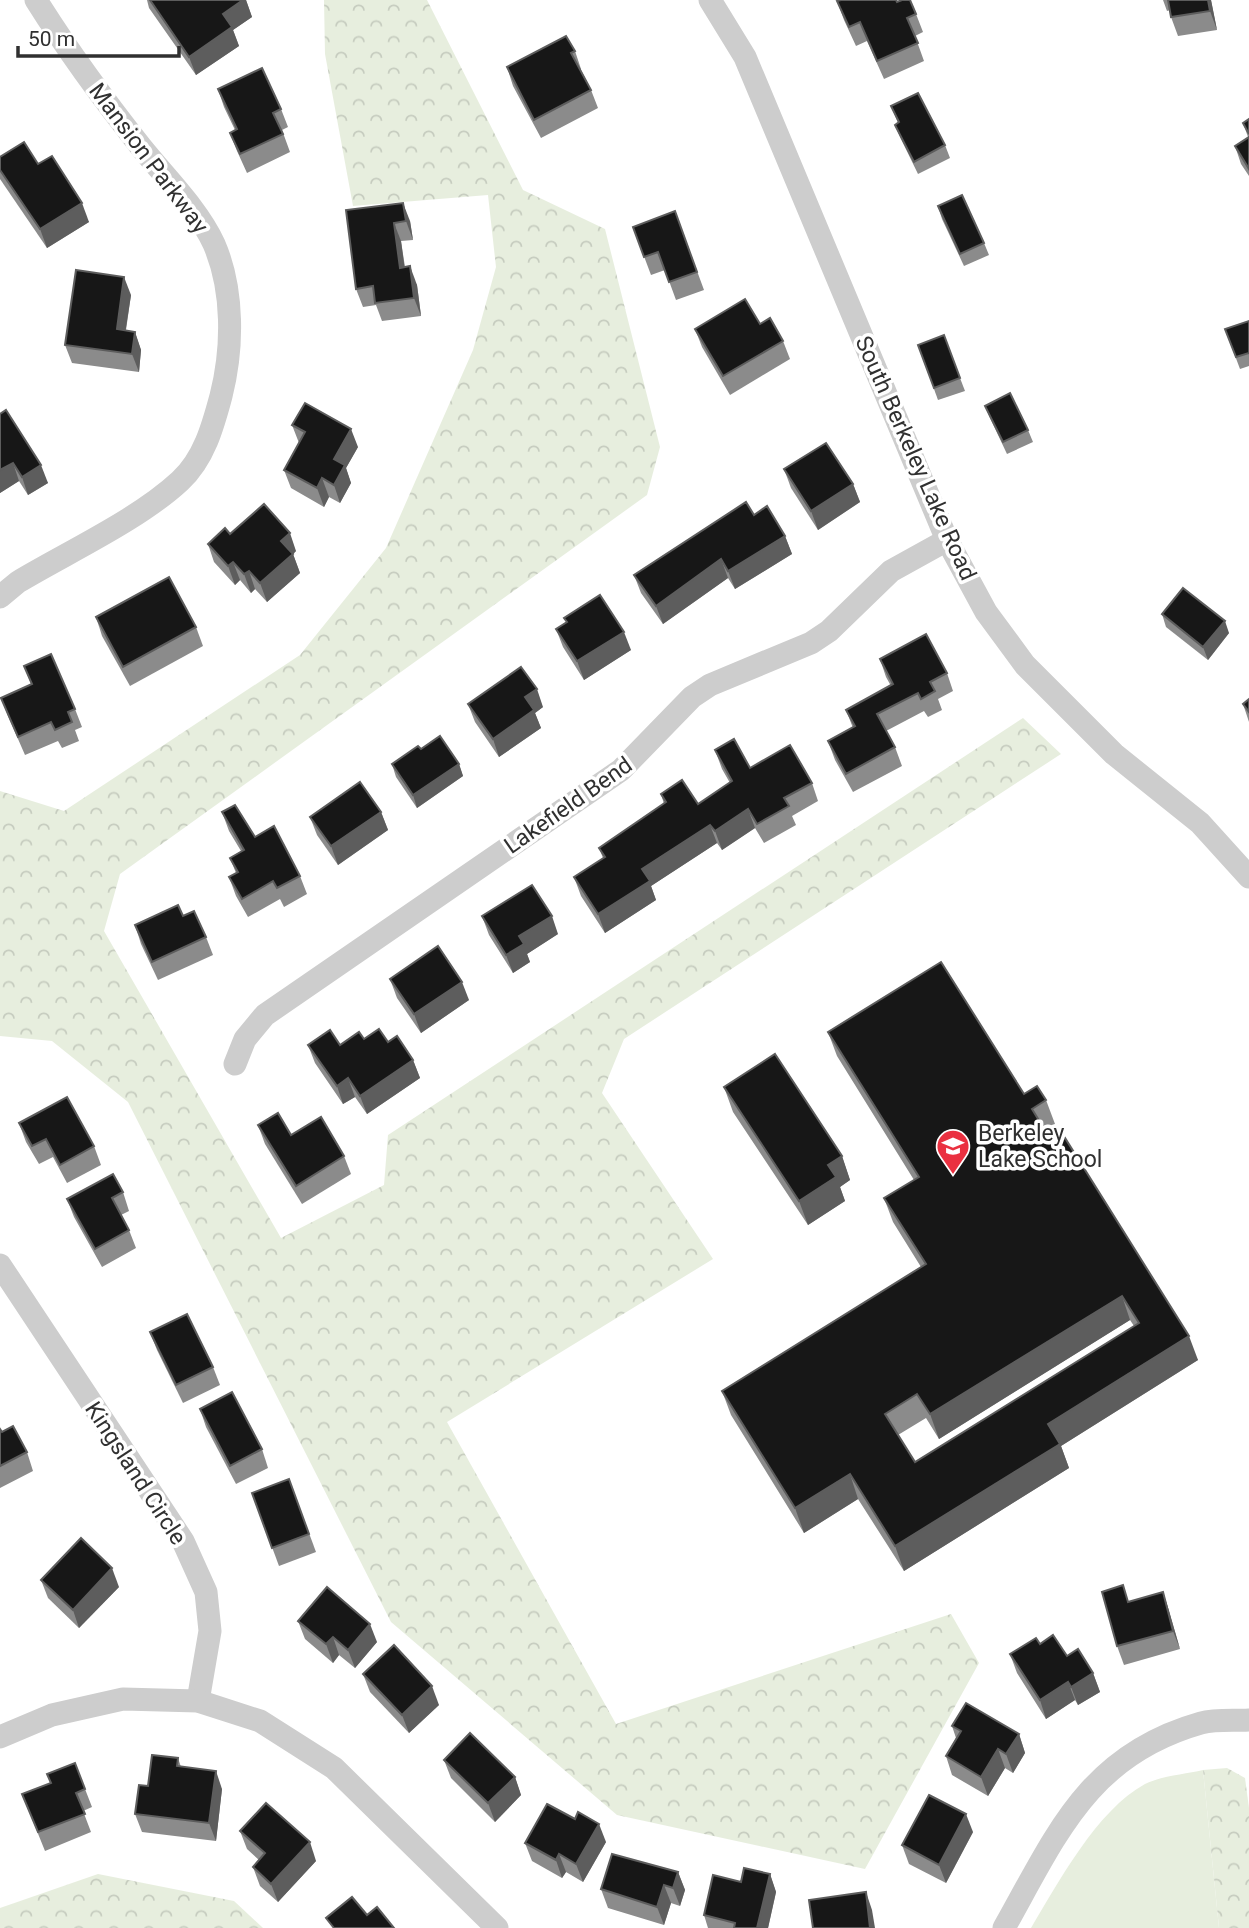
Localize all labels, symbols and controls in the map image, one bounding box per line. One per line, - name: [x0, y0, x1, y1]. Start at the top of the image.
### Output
- scale bar: [18, 14, 178, 58]
- text: 50 m: [28, 27, 75, 51]
- street label: Mansion Parkway: [83, 78, 214, 239]
- street label: South Berkeley Lake Road: [849, 332, 982, 585]
- street label: Lakefield Bend: [499, 751, 637, 859]
- place label: Berkeley Lake School: [978, 1120, 1102, 1173]
- school or university icon: Berkeley Lake School: [934, 1127, 972, 1176]
- street label: Kingsland Circle: [79, 1397, 192, 1550]

